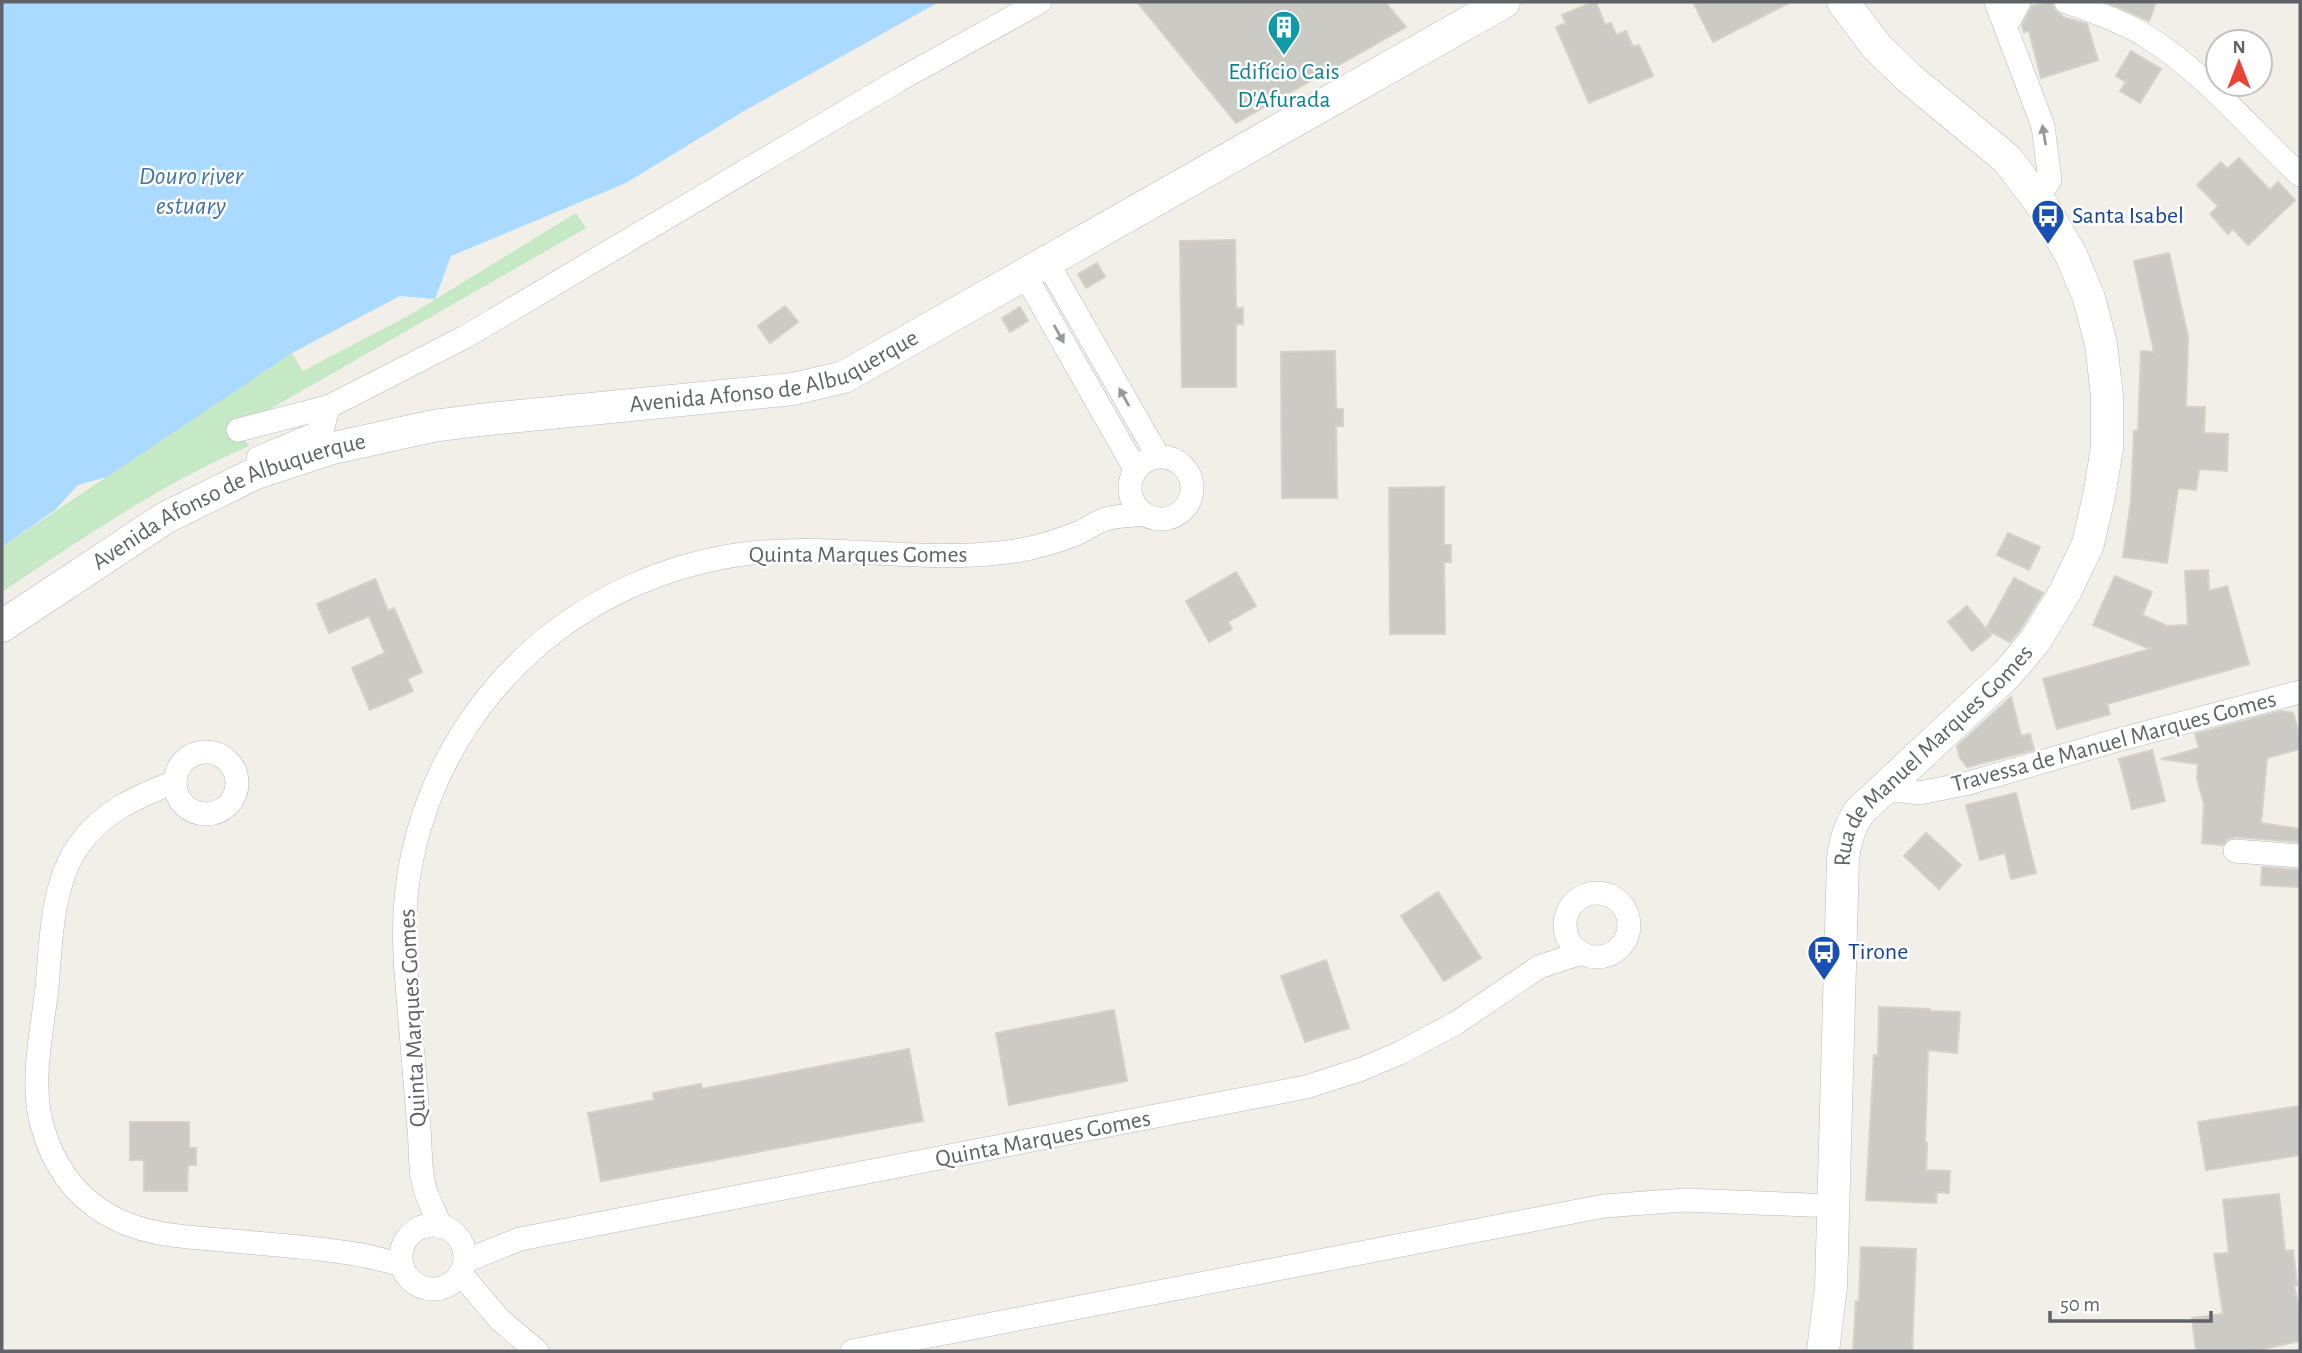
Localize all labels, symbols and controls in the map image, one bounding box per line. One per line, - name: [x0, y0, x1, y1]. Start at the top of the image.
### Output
- building icon: Edifício Cais D'Afurada: [1265, 8, 1303, 57]
- north arrow: [2204, 28, 2274, 98]
- text: N: [2232, 38, 2246, 57]
- place label: Edifício Cais D'Afurada: [1228, 60, 1340, 112]
- one-way arrow: [2038, 123, 2049, 145]
- water label: Douro river estuary: [139, 163, 245, 219]
- bus stop icon: Santa Isabel: [2029, 197, 2067, 246]
- place label: Santa Isabel: [2072, 204, 2184, 228]
- one-way arrow: [1053, 324, 1065, 344]
- street label: Avenida Afonso de Albuquerque: [628, 325, 922, 417]
- one-way arrow: [1118, 388, 1130, 407]
- street label: Avenida Afonso de Albuquerque: [88, 429, 368, 575]
- street label: Quinta Marques Gomes: [749, 543, 967, 567]
- street label: Rua de Manuel Marques Gomes: [1831, 641, 2038, 867]
- street label: Travessa de Manuel Marques Gomes: [1949, 687, 2279, 797]
- street label: Quinta Marques Gomes: [395, 908, 431, 1128]
- bus stop icon: Tirone: [1805, 933, 1843, 982]
- place label: Tirone: [1848, 940, 1908, 964]
- street label: Quinta Marques Gomes: [933, 1106, 1153, 1172]
- scale bar: [2050, 1280, 2211, 1324]
- text: 50 m: [2060, 1294, 2100, 1315]

